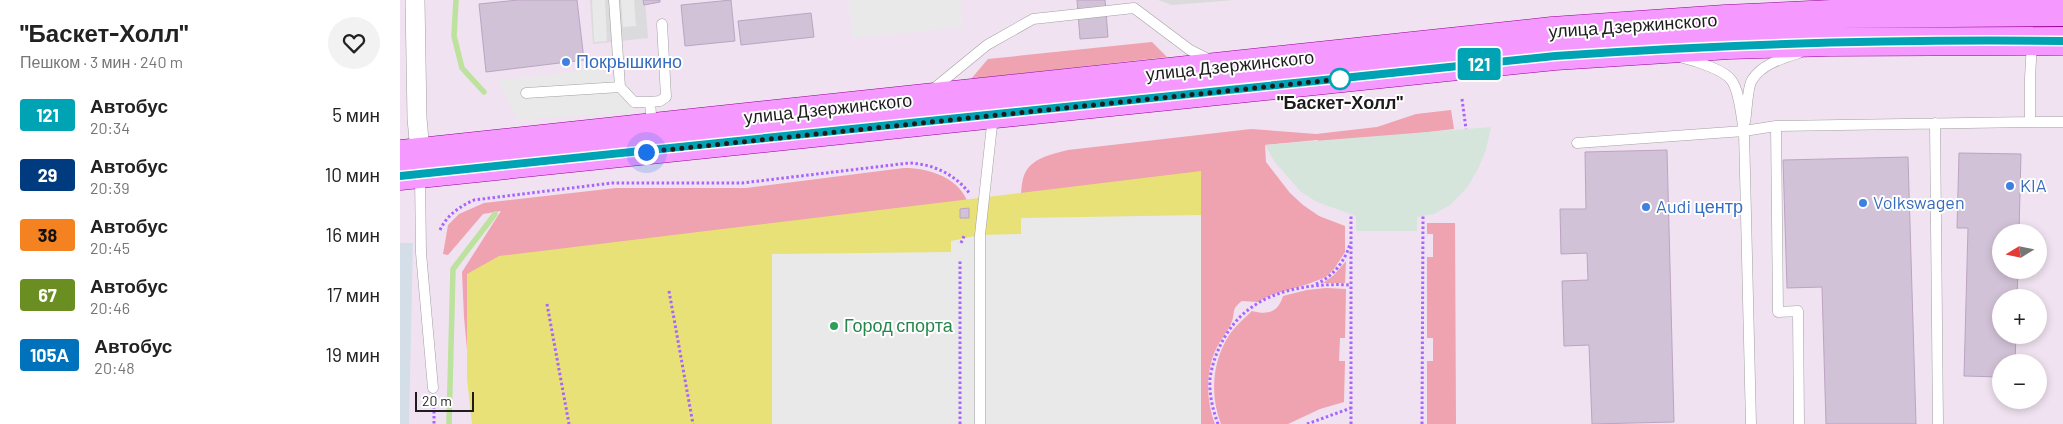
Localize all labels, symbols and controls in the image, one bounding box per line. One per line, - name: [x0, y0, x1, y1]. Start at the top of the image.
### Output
- street label: улица Дзержинского: [1548, 8, 1718, 42]
- button: heart: [328, 17, 380, 69]
- text: "Баскет-Холл": [20, 18, 188, 47]
- street label: улица Дзержинского: [1145, 45, 1315, 85]
- line badge: 121: [1450, 48, 1508, 80]
- place label: Покрышкино: [576, 50, 682, 72]
- text: Пешком · 3 мин · 240 m: [20, 52, 183, 71]
- text: 121: [1468, 53, 1490, 75]
- marker: Покрышкино: [560, 56, 572, 68]
- marker: "Баскет-Холл": [1329, 68, 1351, 90]
- street label: улица Дзержинского: [743, 88, 913, 128]
- place label: "Баскет-Холл": [1277, 91, 1404, 113]
- text: Автобус: [90, 94, 168, 117]
- text: 5 мин: [332, 103, 380, 126]
- text: 121: [36, 104, 59, 126]
- text: 20:34: [90, 118, 130, 137]
- your location: [634, 140, 659, 165]
- text: Автобус: [90, 154, 168, 177]
- text: 10 мин: [325, 163, 380, 186]
- text: 29: [38, 164, 57, 186]
- place label: KIA: [2020, 174, 2047, 196]
- text: 20:39: [90, 178, 130, 197]
- marker: KIA: [2004, 180, 2016, 192]
- place label: Volkswagen: [1873, 191, 1965, 213]
- place label: Audi центр: [1656, 195, 1743, 217]
- marker: Volkswagen: [1857, 197, 1869, 209]
- marker: Audi центр: [1640, 201, 1652, 213]
- text: Автобус: [90, 214, 168, 237]
- text: 16 мин: [326, 223, 380, 246]
- text: 38: [38, 224, 57, 246]
- north arrow: [1992, 224, 2048, 279]
- map controls: [1992, 224, 2047, 409]
- text: 20:45: [90, 238, 130, 257]
- text: Автобус: [90, 274, 168, 297]
- text: 17 мин: [326, 283, 380, 306]
- text: 67: [38, 284, 57, 306]
- button: +: [1992, 289, 2047, 344]
- text: 20:46: [90, 298, 130, 317]
- place label: Город спорта: [844, 314, 954, 336]
- marker: Город спорта: [828, 320, 840, 332]
- text: Автобус: [94, 334, 172, 357]
- text: 19 мин: [325, 343, 380, 366]
- text: 105А: [30, 344, 69, 366]
- button: −: [1992, 354, 2047, 409]
- text: 20:48: [94, 358, 135, 377]
- scale bar: [415, 389, 474, 412]
- text: 20 m: [422, 392, 452, 409]

